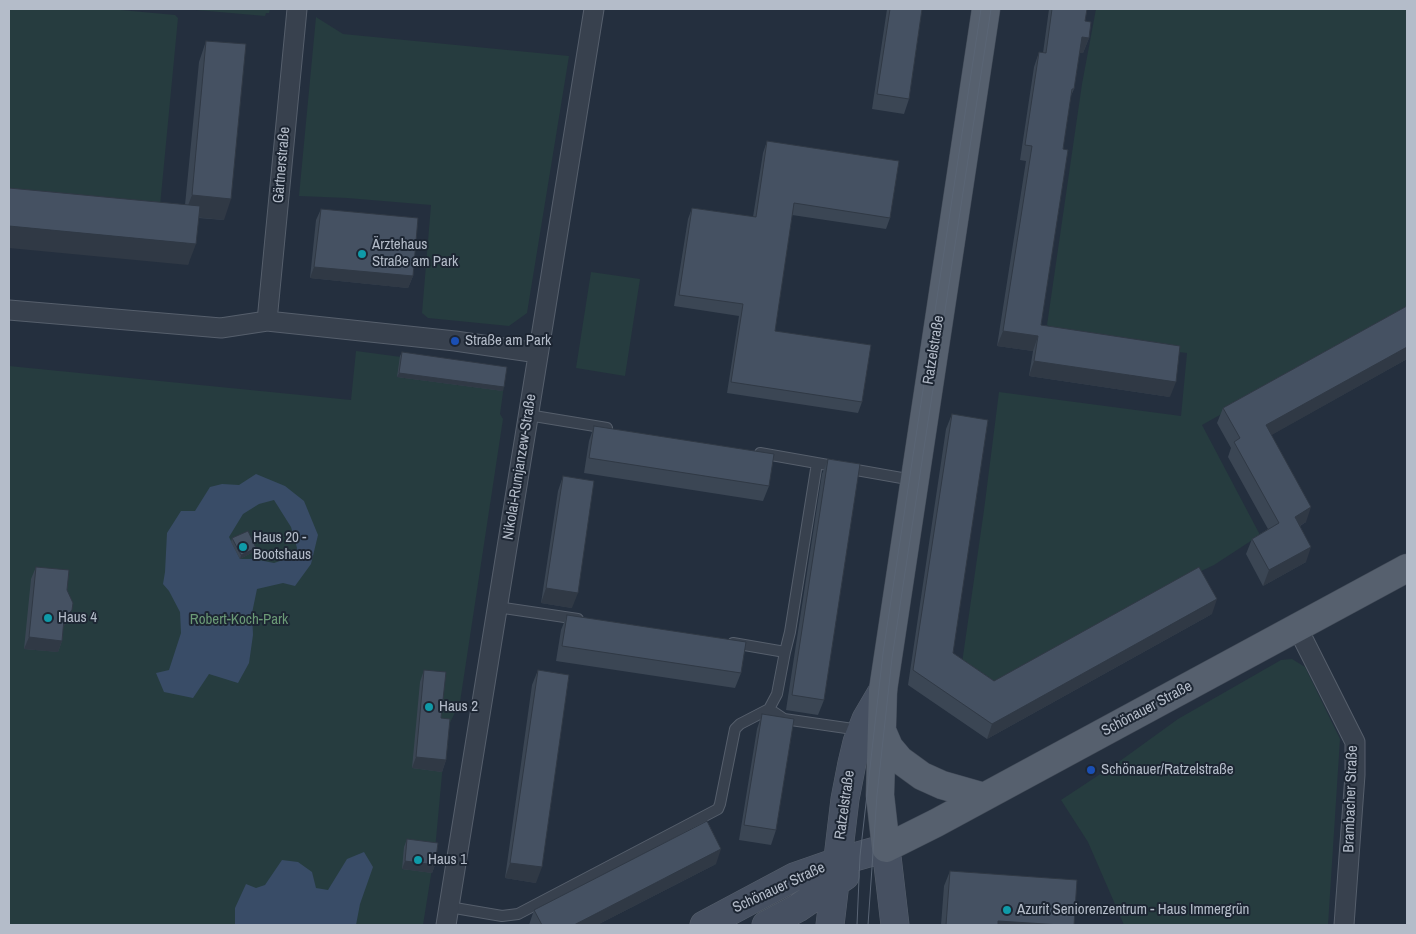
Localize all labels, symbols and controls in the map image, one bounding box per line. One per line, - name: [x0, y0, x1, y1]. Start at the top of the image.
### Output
- street label: Gärtnerstraße: [270, 126, 294, 204]
- place label: Ärztehaus Straße am Park: [372, 236, 458, 271]
- marker: Ärztehaus Straße am Park: [356, 248, 368, 260]
- street label: Ratzelstraße: [920, 314, 948, 386]
- place label: Straße am Park: [465, 332, 551, 350]
- marker: Straße am Park: [449, 335, 461, 347]
- street label: Nikolai-Rumjanzew-Straße: [500, 393, 540, 541]
- place label: Haus 20 - Bootshaus: [253, 529, 311, 564]
- marker: Haus 20 - Bootshaus: [237, 541, 249, 553]
- place label: Haus 4: [58, 609, 97, 627]
- park label: Robert-Koch-Park: [190, 611, 288, 629]
- marker: Haus 4: [42, 612, 54, 624]
- street label: Schönauer Straße: [1099, 678, 1195, 740]
- place label: Haus 2: [439, 698, 478, 716]
- marker: Haus 2: [423, 701, 435, 713]
- street label: Brambacher Straße: [1340, 745, 1362, 853]
- place label: Schönauer/Ratzelstraße: [1101, 761, 1234, 779]
- marker: Schönauer/Ratzelstraße: [1085, 764, 1097, 776]
- street label: Ratzelstraße: [831, 769, 859, 841]
- place label: Haus 1: [428, 851, 467, 869]
- marker: Haus 1: [412, 854, 424, 866]
- street label: Schönauer Straße: [730, 859, 828, 917]
- place label: Azurit Seniorenzentrum - Haus Immergrün: [1017, 901, 1249, 919]
- marker: Azurit Seniorenzentrum - Haus Immergrün: [1001, 904, 1013, 916]

